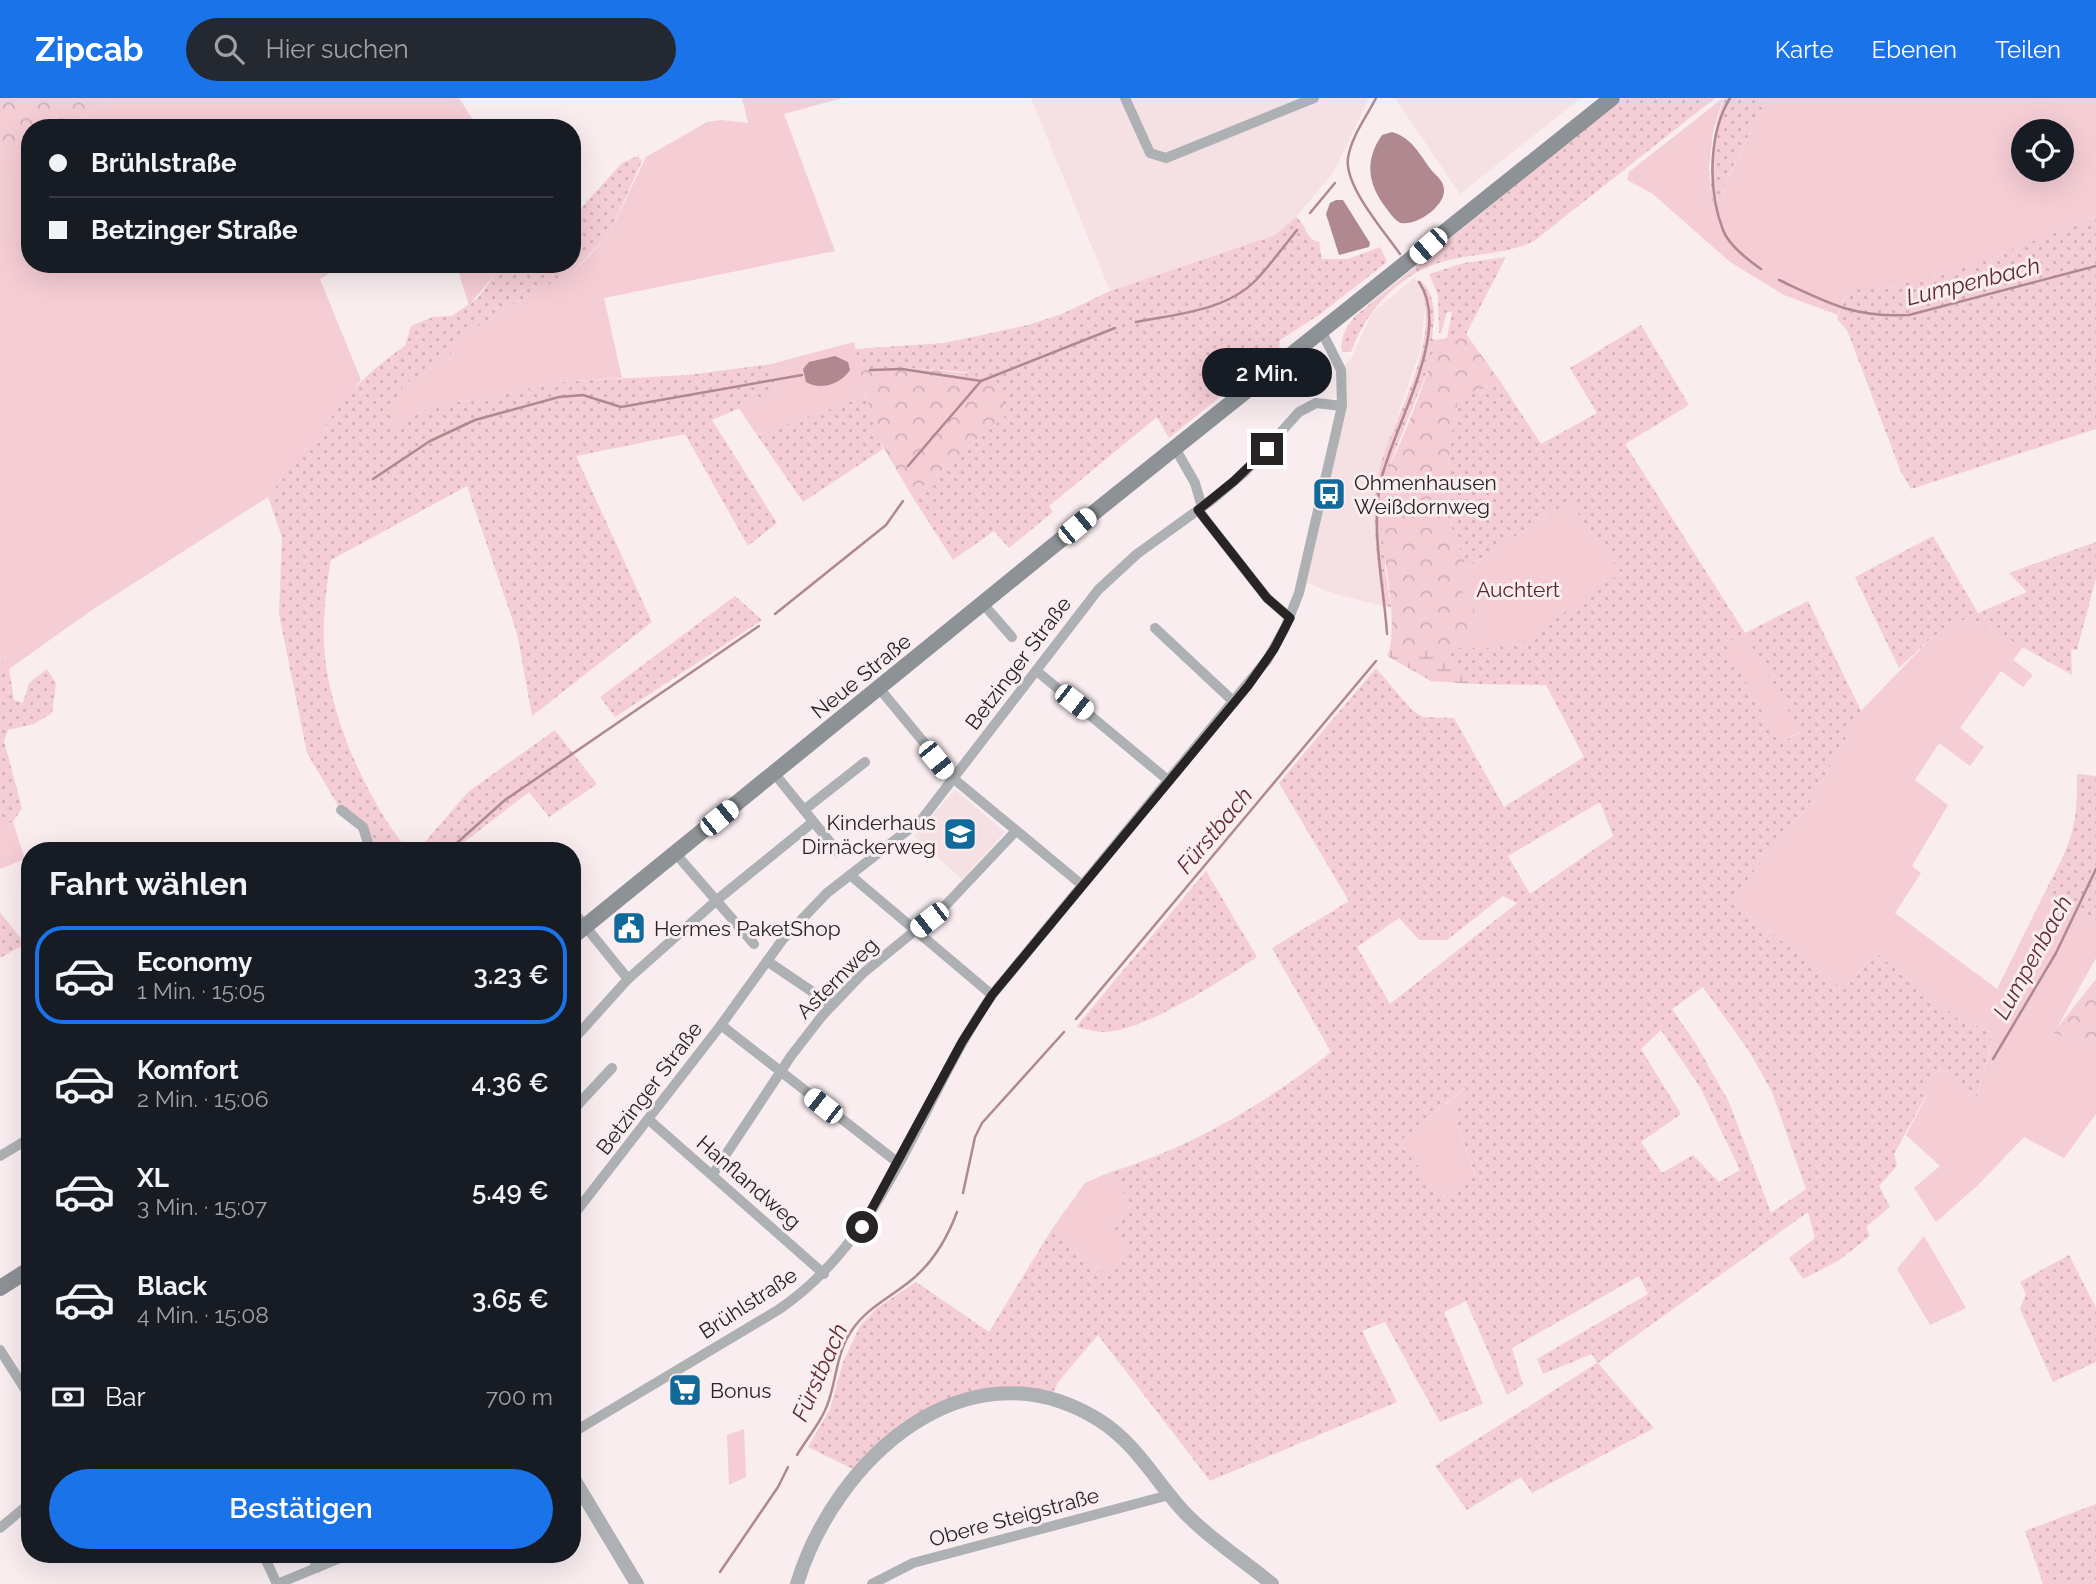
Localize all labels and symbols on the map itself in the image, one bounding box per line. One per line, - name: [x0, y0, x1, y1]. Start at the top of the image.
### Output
- car: [1406, 224, 1451, 268]
- water label: Lumpenbach: [1903, 251, 2043, 311]
- callout: 2 Min.: [1202, 348, 1332, 396]
- route end: [1251, 433, 1283, 465]
- place label: Ohmenhausen Weißdornweg: [1354, 470, 1497, 519]
- bus stop icon: Ohmenhausen Weißdornweg: [1310, 475, 1348, 513]
- car: [1055, 504, 1100, 548]
- park label: Auchtert: [1476, 577, 1560, 602]
- street label: Betzinger Straße: [960, 591, 1076, 735]
- street label: Neue Straße: [806, 628, 916, 724]
- car: [1051, 681, 1098, 723]
- car: [915, 737, 958, 783]
- water label: Fürstbach: [1170, 782, 1258, 878]
- car: [697, 797, 742, 839]
- place label: Kinderhaus Dirnäckerweg: [802, 810, 936, 859]
- school or university icon: Kinderhaus Dirnäckerweg: [941, 815, 979, 853]
- water label: Lumpenbach: [1987, 891, 2077, 1023]
- car: [906, 899, 953, 941]
- public building icon: Hermes PaketShop: [610, 909, 648, 947]
- place label: Hermes PaketShop: [654, 916, 841, 941]
- street label: Asternweg: [791, 932, 883, 1024]
- street label: Betzinger Straße: [591, 1016, 707, 1160]
- car: [800, 1085, 847, 1127]
- street label: Hanflandweg: [692, 1130, 806, 1234]
- route start: [846, 1211, 878, 1243]
- street label: Brühlstraße: [694, 1262, 802, 1344]
- water label: Fürstbach: [786, 1319, 852, 1425]
- supermarket icon: Bonus: [666, 1371, 704, 1409]
- place label: Bonus: [710, 1378, 771, 1403]
- street label: Obere Steigstraße: [926, 1482, 1102, 1552]

